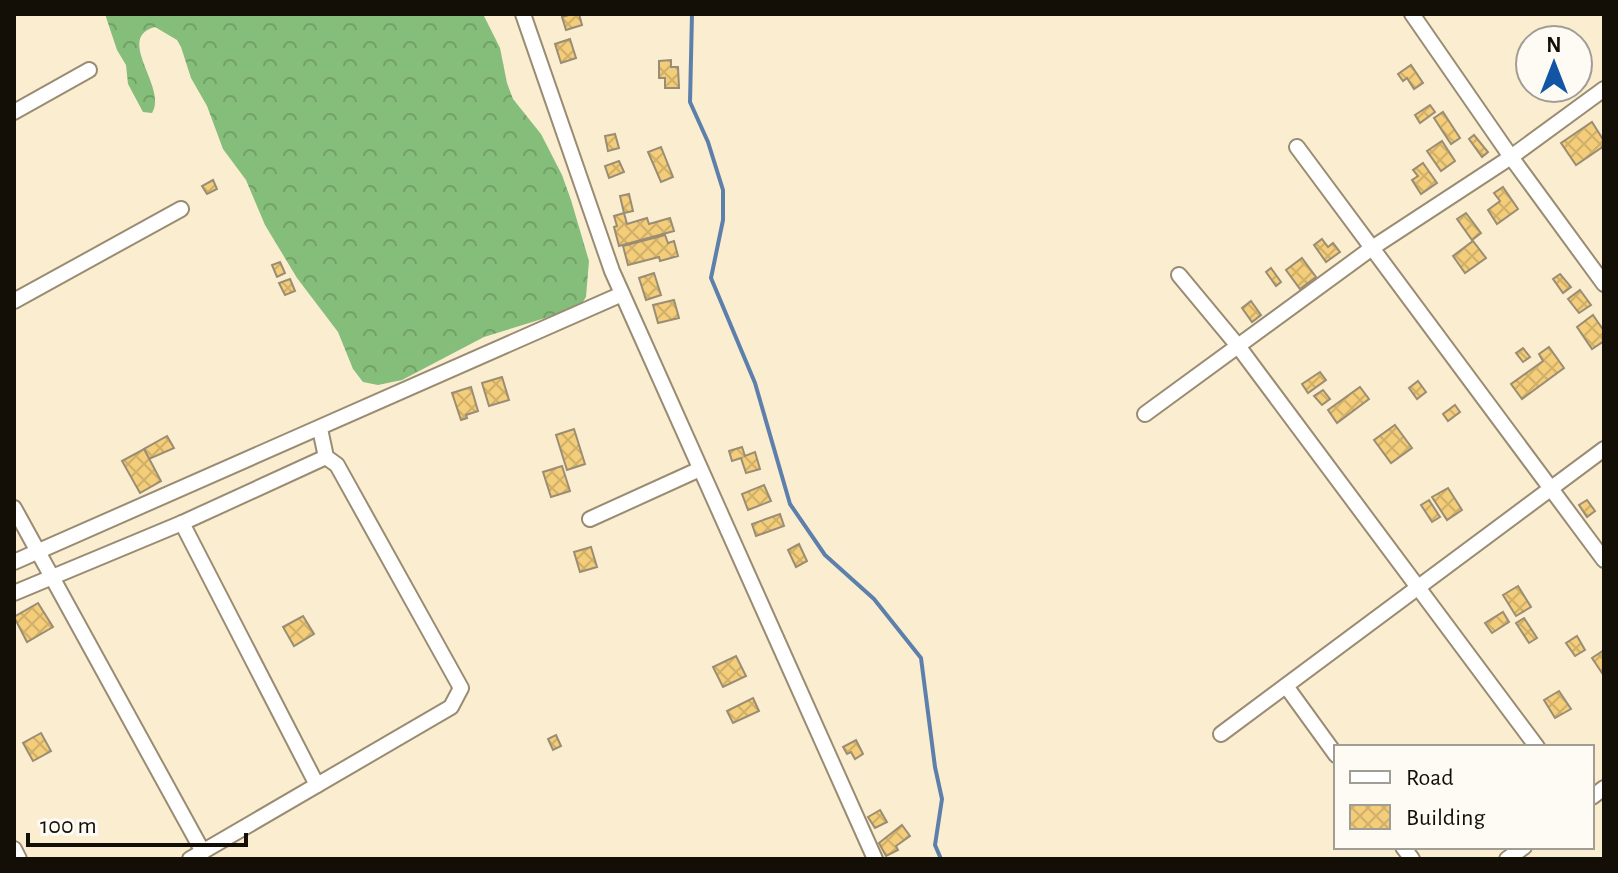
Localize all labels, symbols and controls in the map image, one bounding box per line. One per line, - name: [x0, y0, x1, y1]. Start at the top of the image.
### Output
- north arrow: [1514, 24, 1594, 104]
- text: N: [1546, 34, 1562, 56]
- legend: [1334, 745, 1594, 849]
- text: Road: [1406, 766, 1454, 790]
- scale bar: [28, 797, 246, 847]
- text: Building: [1406, 806, 1485, 830]
- text: 100 m: [40, 814, 97, 838]

